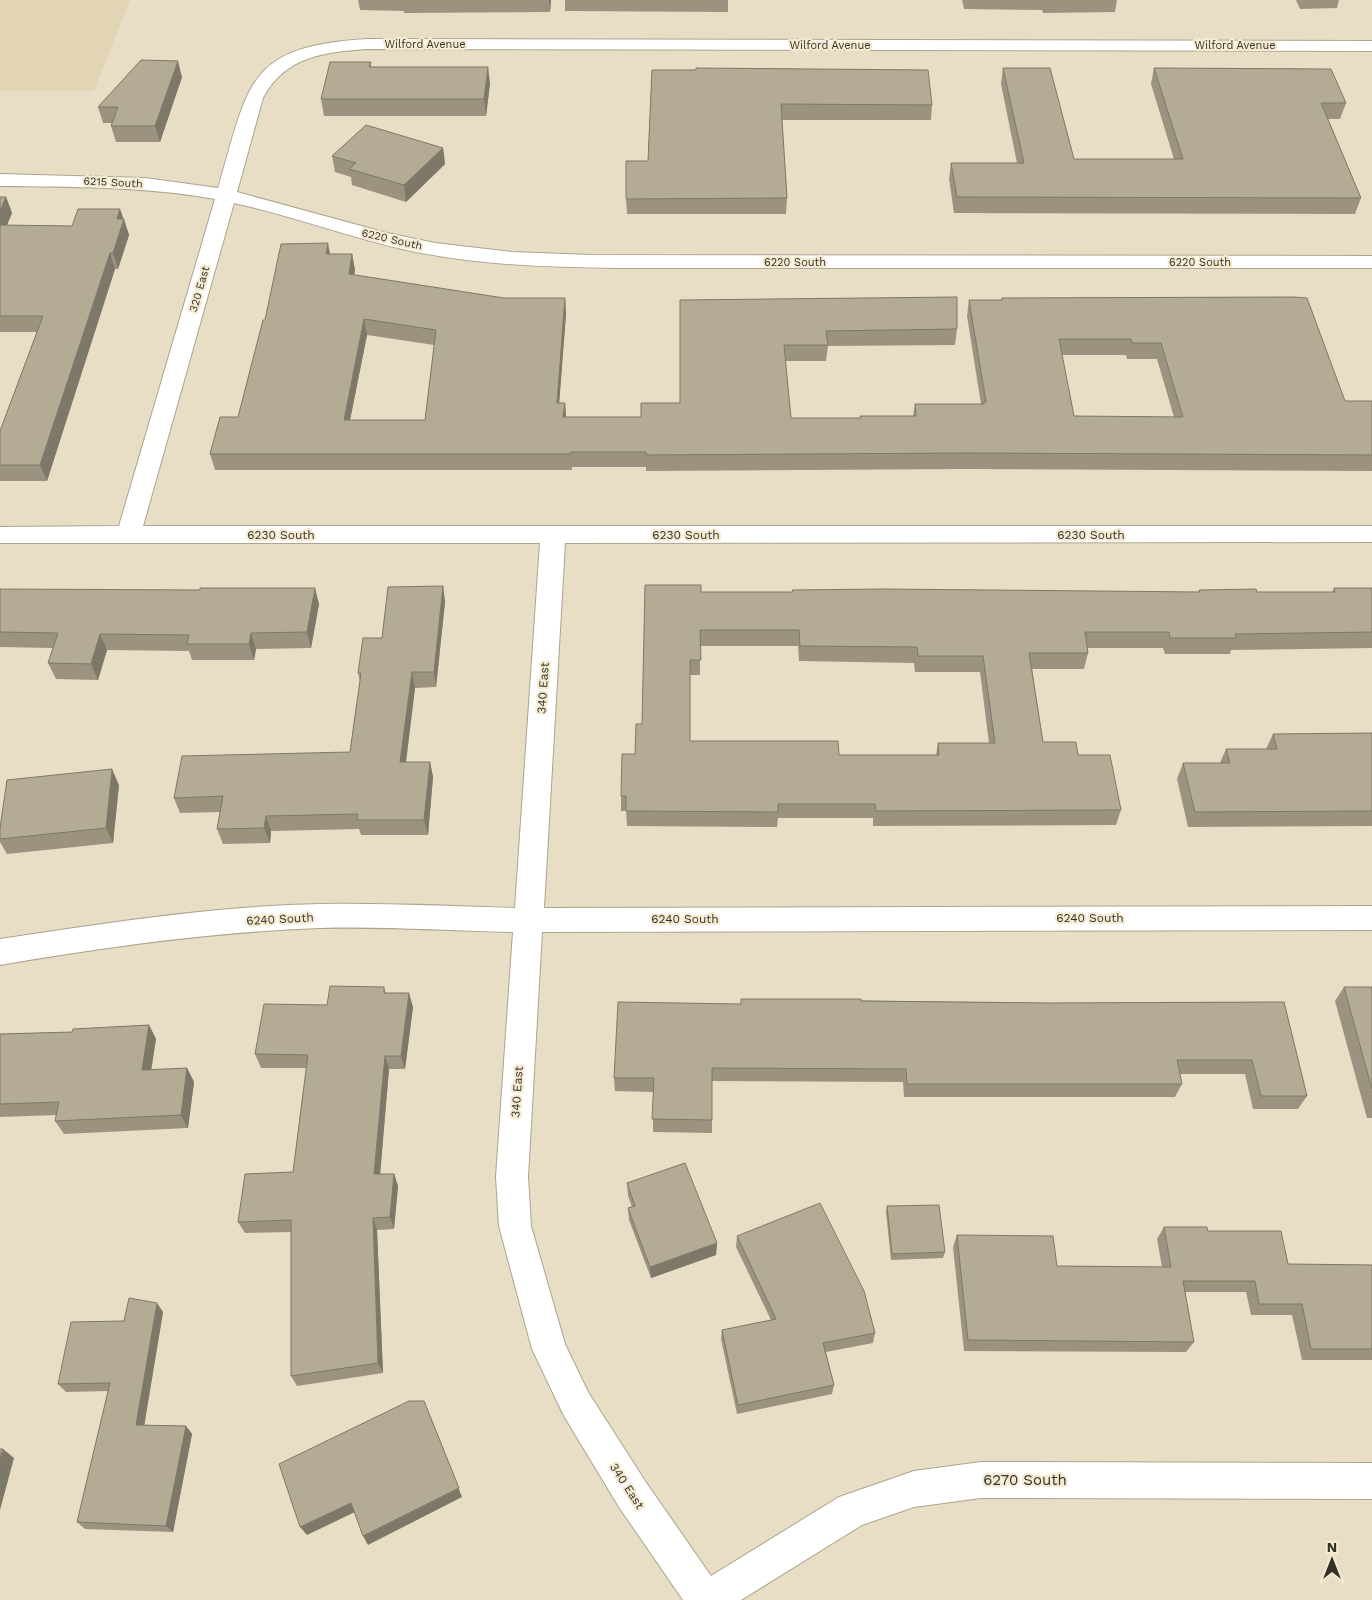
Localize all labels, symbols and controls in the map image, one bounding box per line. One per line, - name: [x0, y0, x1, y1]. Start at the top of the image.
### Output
- street label: Wilford Avenue: [384, 38, 466, 51]
- street label: Wilford Avenue: [789, 39, 871, 52]
- street label: Wilford Avenue: [1194, 39, 1276, 52]
- street label: 6215 South: [83, 174, 143, 191]
- street label: 6220 South: [360, 226, 424, 253]
- street label: 6220 South: [764, 256, 826, 269]
- street label: 6220 South: [1169, 256, 1231, 269]
- street label: 320 East: [187, 264, 212, 314]
- street label: 6230 South: [247, 528, 315, 542]
- street label: 6230 South: [652, 528, 720, 542]
- street label: 6230 South: [1057, 528, 1125, 542]
- street label: 340 East: [534, 662, 552, 714]
- street label: 6240 South: [246, 910, 314, 928]
- street label: 6240 South: [1056, 911, 1124, 925]
- street label: 6240 South: [651, 912, 719, 926]
- street label: 340 East: [508, 1066, 526, 1118]
- street label: 340 East: [607, 1461, 647, 1511]
- street label: 6270 South: [983, 1471, 1067, 1489]
- north arrow: [1307, 1535, 1357, 1585]
- text: N: [1327, 1539, 1337, 1555]

